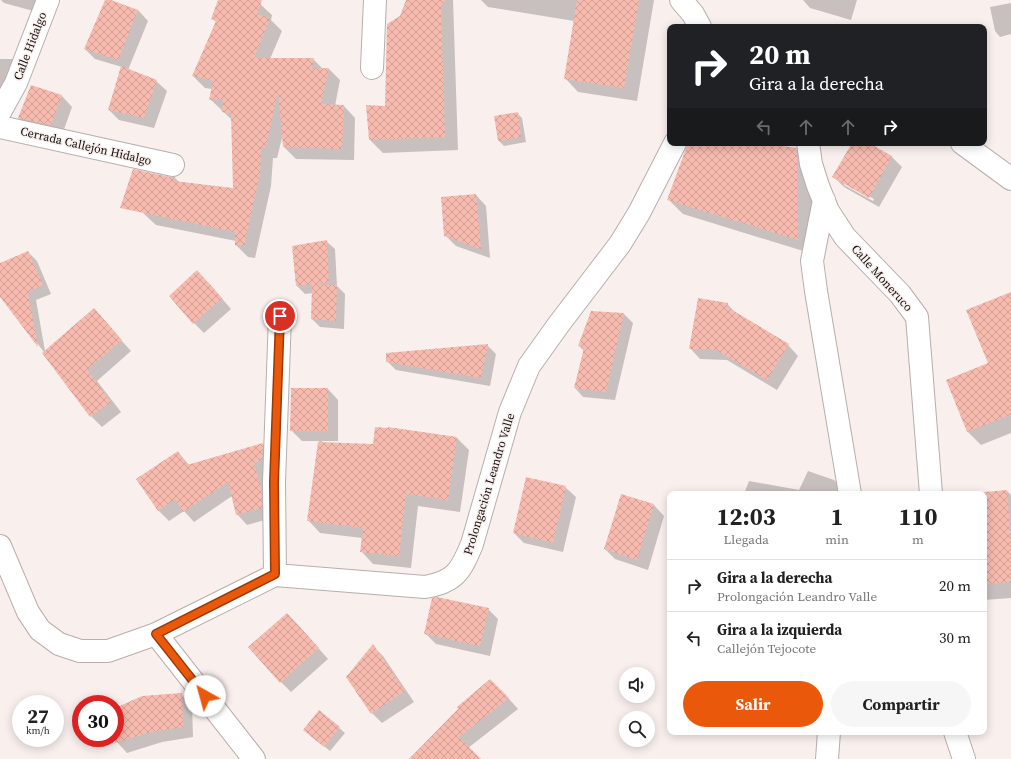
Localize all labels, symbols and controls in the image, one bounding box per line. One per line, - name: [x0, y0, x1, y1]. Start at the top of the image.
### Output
- street label: Calle Hidalgo: [10, 9, 50, 82]
- text: 20 m: [749, 35, 811, 73]
- icon: right: [683, 40, 735, 92]
- text: Gira a la derecha: [749, 71, 884, 96]
- icon: left: [753, 116, 775, 138]
- icon: ahead: [795, 116, 817, 138]
- icon: ahead: [837, 116, 859, 138]
- icon: right: [879, 116, 901, 138]
- street label: Cerrada Callejón Hidalgo: [19, 123, 154, 169]
- street label: Calle Moneruco: [848, 241, 917, 315]
- pin: [263, 299, 297, 333]
- icon: arrive: [269, 305, 291, 327]
- street label: Prolongación Leandro Valle: [460, 411, 518, 557]
- text: 12:03: [717, 500, 776, 533]
- text: 1: [831, 500, 844, 533]
- text: 110: [898, 500, 937, 533]
- text: Llegada: [724, 531, 769, 548]
- text: min: [825, 531, 849, 548]
- text: m: [912, 531, 924, 548]
- text: Gira a la derecha: [717, 567, 832, 588]
- icon: right: [683, 575, 705, 597]
- text: 20 m: [939, 575, 971, 596]
- text: Prolongación Leandro Valle: [717, 588, 877, 605]
- text: Gira a la izquierda: [717, 619, 842, 640]
- icon: left: [683, 627, 705, 649]
- text: 30 m: [939, 627, 971, 648]
- text: Callejón Tejocote: [717, 640, 816, 657]
- map controls: [619, 667, 655, 747]
- button: sound: [619, 667, 655, 703]
- position arrow: [184, 675, 226, 717]
- button: Salir: [683, 681, 823, 727]
- button: Compartir: [831, 681, 971, 727]
- speed limit sign: 30: [72, 695, 124, 747]
- text: 27: [27, 702, 49, 730]
- button: search: [619, 711, 655, 747]
- text: km/h: [26, 724, 50, 737]

